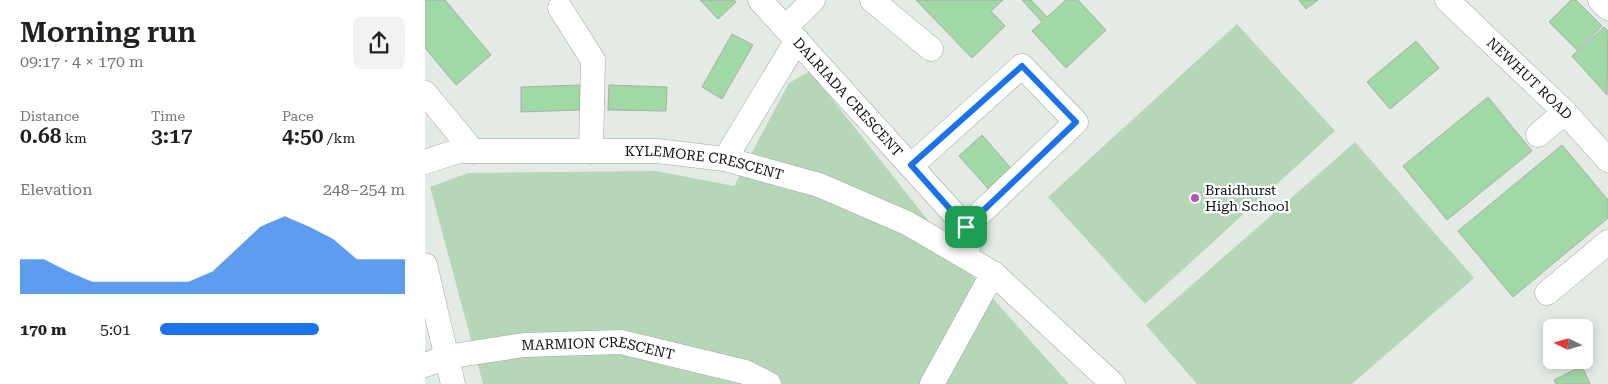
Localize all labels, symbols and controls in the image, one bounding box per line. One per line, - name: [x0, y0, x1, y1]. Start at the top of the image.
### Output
- text: Morning run: [20, 16, 196, 49]
- button: share: [353, 17, 405, 69]
- street label: DALRIADA CRESCENT: [790, 34, 906, 160]
- street label: NEWHUT ROAD: [1484, 34, 1576, 123]
- text: 09:17 · 4 × 170 m: [20, 52, 144, 71]
- text: Distance: [20, 108, 79, 124]
- text: Time: [151, 108, 185, 124]
- text: Pace: [282, 108, 314, 124]
- text: 0.68: [20, 124, 61, 148]
- text: 3:17: [151, 124, 192, 148]
- text: 4:50: [282, 124, 323, 148]
- text: km: [61, 130, 87, 146]
- text: /km: [323, 130, 355, 146]
- street label: KYLEMORE CRESCENT: [625, 143, 785, 183]
- text: Elevation: [20, 180, 93, 199]
- text: 248–254 m: [323, 180, 405, 199]
- place label: Braidhurst High School: [1205, 182, 1290, 214]
- marker: Braidhurst High School: [1189, 192, 1201, 204]
- pin: [945, 206, 987, 248]
- icon: arrive: [952, 213, 980, 241]
- north arrow: [1543, 319, 1593, 369]
- map controls: [1543, 319, 1593, 369]
- text: 170 m: [20, 320, 66, 339]
- text: 5:01: [100, 320, 131, 339]
- street label: MARMION CRESCENT: [521, 334, 676, 363]

